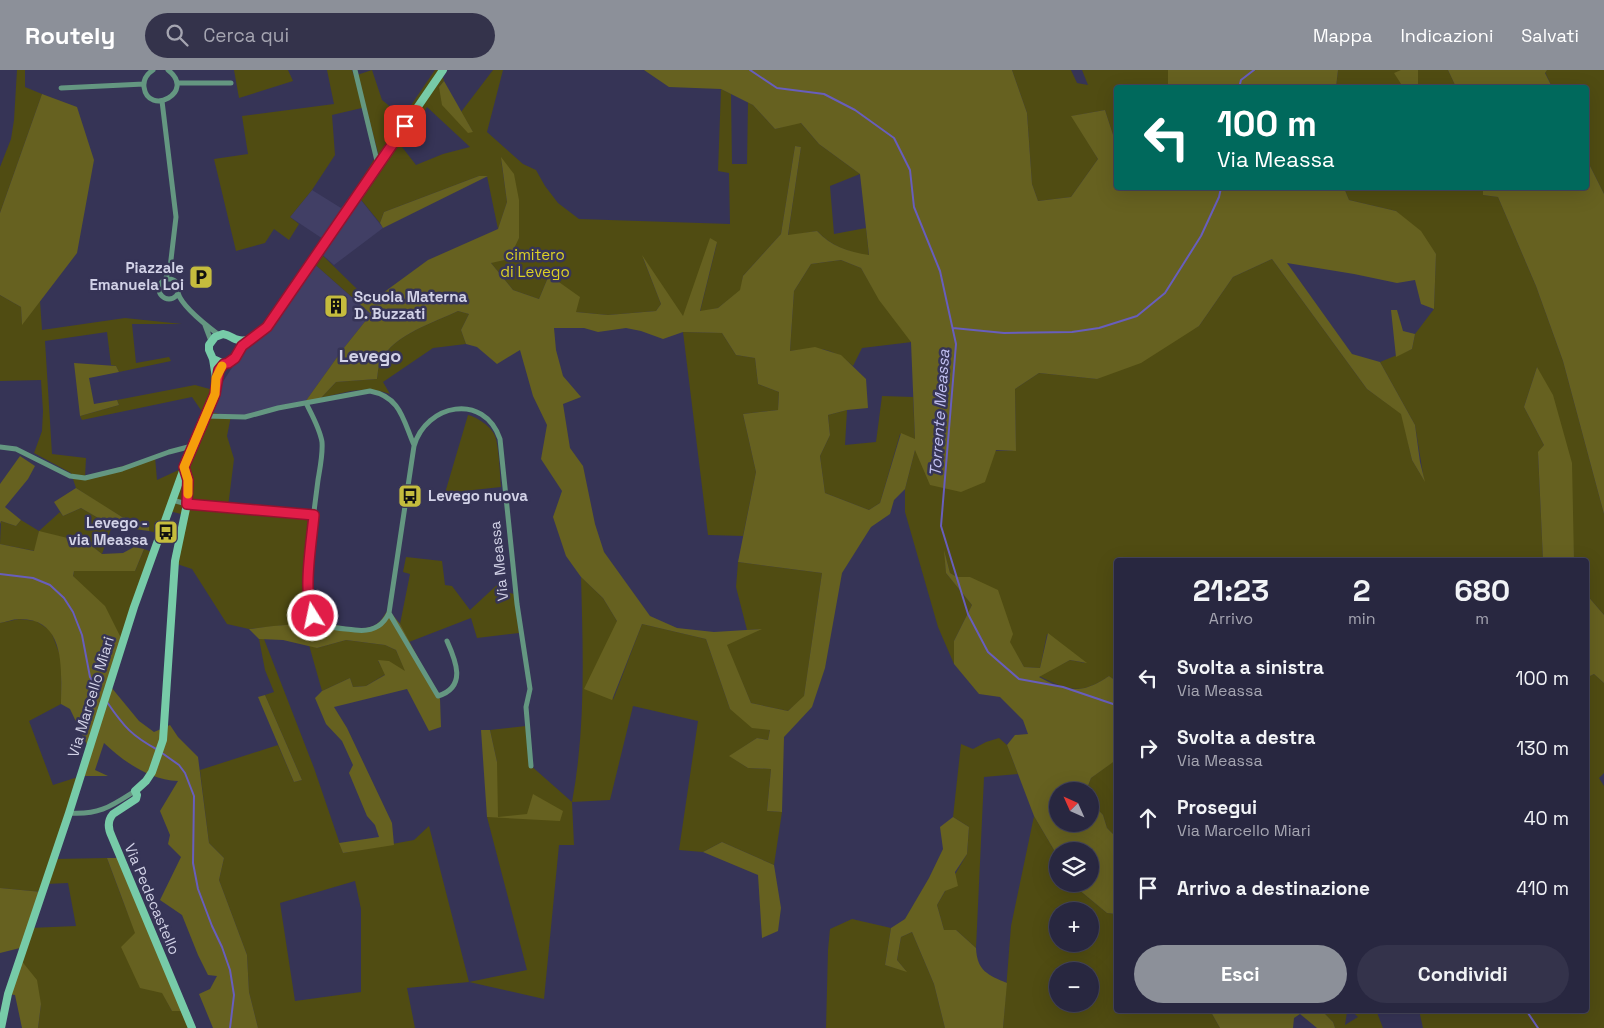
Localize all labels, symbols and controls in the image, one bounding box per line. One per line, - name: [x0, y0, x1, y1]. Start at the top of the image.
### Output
- search box: [145, 13, 495, 58]
- text: Routely: [25, 20, 115, 51]
- icon: search: [163, 21, 191, 49]
- text: Cerca qui: [203, 23, 289, 48]
- text: Mappa: [1313, 24, 1372, 47]
- text: Indicazioni: [1400, 24, 1493, 47]
- text: Salvati: [1521, 24, 1579, 47]
- text: 100 m: [1217, 102, 1317, 146]
- pin: [384, 105, 426, 147]
- icon: left: [1134, 105, 1199, 170]
- icon: arrive: [391, 112, 419, 140]
- text: Via Meassa: [1217, 145, 1335, 173]
- park label: cimitero di Levego: [500, 245, 570, 281]
- place label: Piazzale Emanuela Loi: [89, 258, 184, 294]
- parking icon: Piazzale Emanuela Loi: [188, 264, 214, 290]
- place label: Scuola Materna D. Buzzati: [354, 287, 468, 323]
- building icon: Scuola Materna D. Buzzati: [323, 293, 349, 319]
- district label: Levego: [339, 344, 401, 367]
- water label: Torrente Meassa: [925, 348, 954, 477]
- bus stop icon: Levego nuova: [397, 483, 423, 509]
- place label: Levego nuova: [428, 486, 528, 505]
- place label: Levego - via Meassa: [68, 513, 148, 549]
- bus stop icon: Levego - via Meassa: [153, 519, 179, 545]
- street label: Via Meassa: [485, 520, 512, 602]
- text: 21:23: [1193, 571, 1269, 610]
- text: 2: [1353, 571, 1371, 610]
- text: 680: [1454, 571, 1510, 610]
- position arrow: [286, 589, 338, 641]
- text: Arrivo: [1209, 608, 1253, 629]
- text: min: [1348, 608, 1375, 629]
- text: m: [1475, 608, 1489, 629]
- street label: Via Marcello Miari: [63, 634, 118, 760]
- text: Svolta a sinistra: [1177, 655, 1324, 680]
- icon: left: [1134, 664, 1162, 692]
- text: 100 m: [1515, 666, 1569, 691]
- text: Via Meassa: [1177, 680, 1263, 701]
- text: Svolta a destra: [1177, 725, 1315, 750]
- icon: right: [1134, 734, 1162, 762]
- text: 130 m: [1516, 736, 1569, 761]
- text: Via Meassa: [1177, 750, 1263, 771]
- north arrow: [1049, 782, 1099, 832]
- map controls: [1049, 782, 1099, 1012]
- text: Prosegui: [1177, 795, 1257, 820]
- icon: ahead: [1134, 804, 1162, 832]
- text: 40 m: [1524, 806, 1569, 831]
- text: Via Marcello Miari: [1177, 820, 1311, 841]
- street label: Via Pedecastello: [120, 840, 184, 957]
- button: layers: [1049, 842, 1099, 892]
- icon: arrive: [1134, 874, 1162, 902]
- text: Arrivo a destinazione: [1177, 876, 1370, 901]
- text: 410 m: [1516, 876, 1569, 901]
- button: +: [1049, 902, 1099, 952]
- button: Esci: [1134, 945, 1347, 1003]
- button: Condividi: [1357, 945, 1569, 1003]
- button: −: [1049, 962, 1099, 1012]

